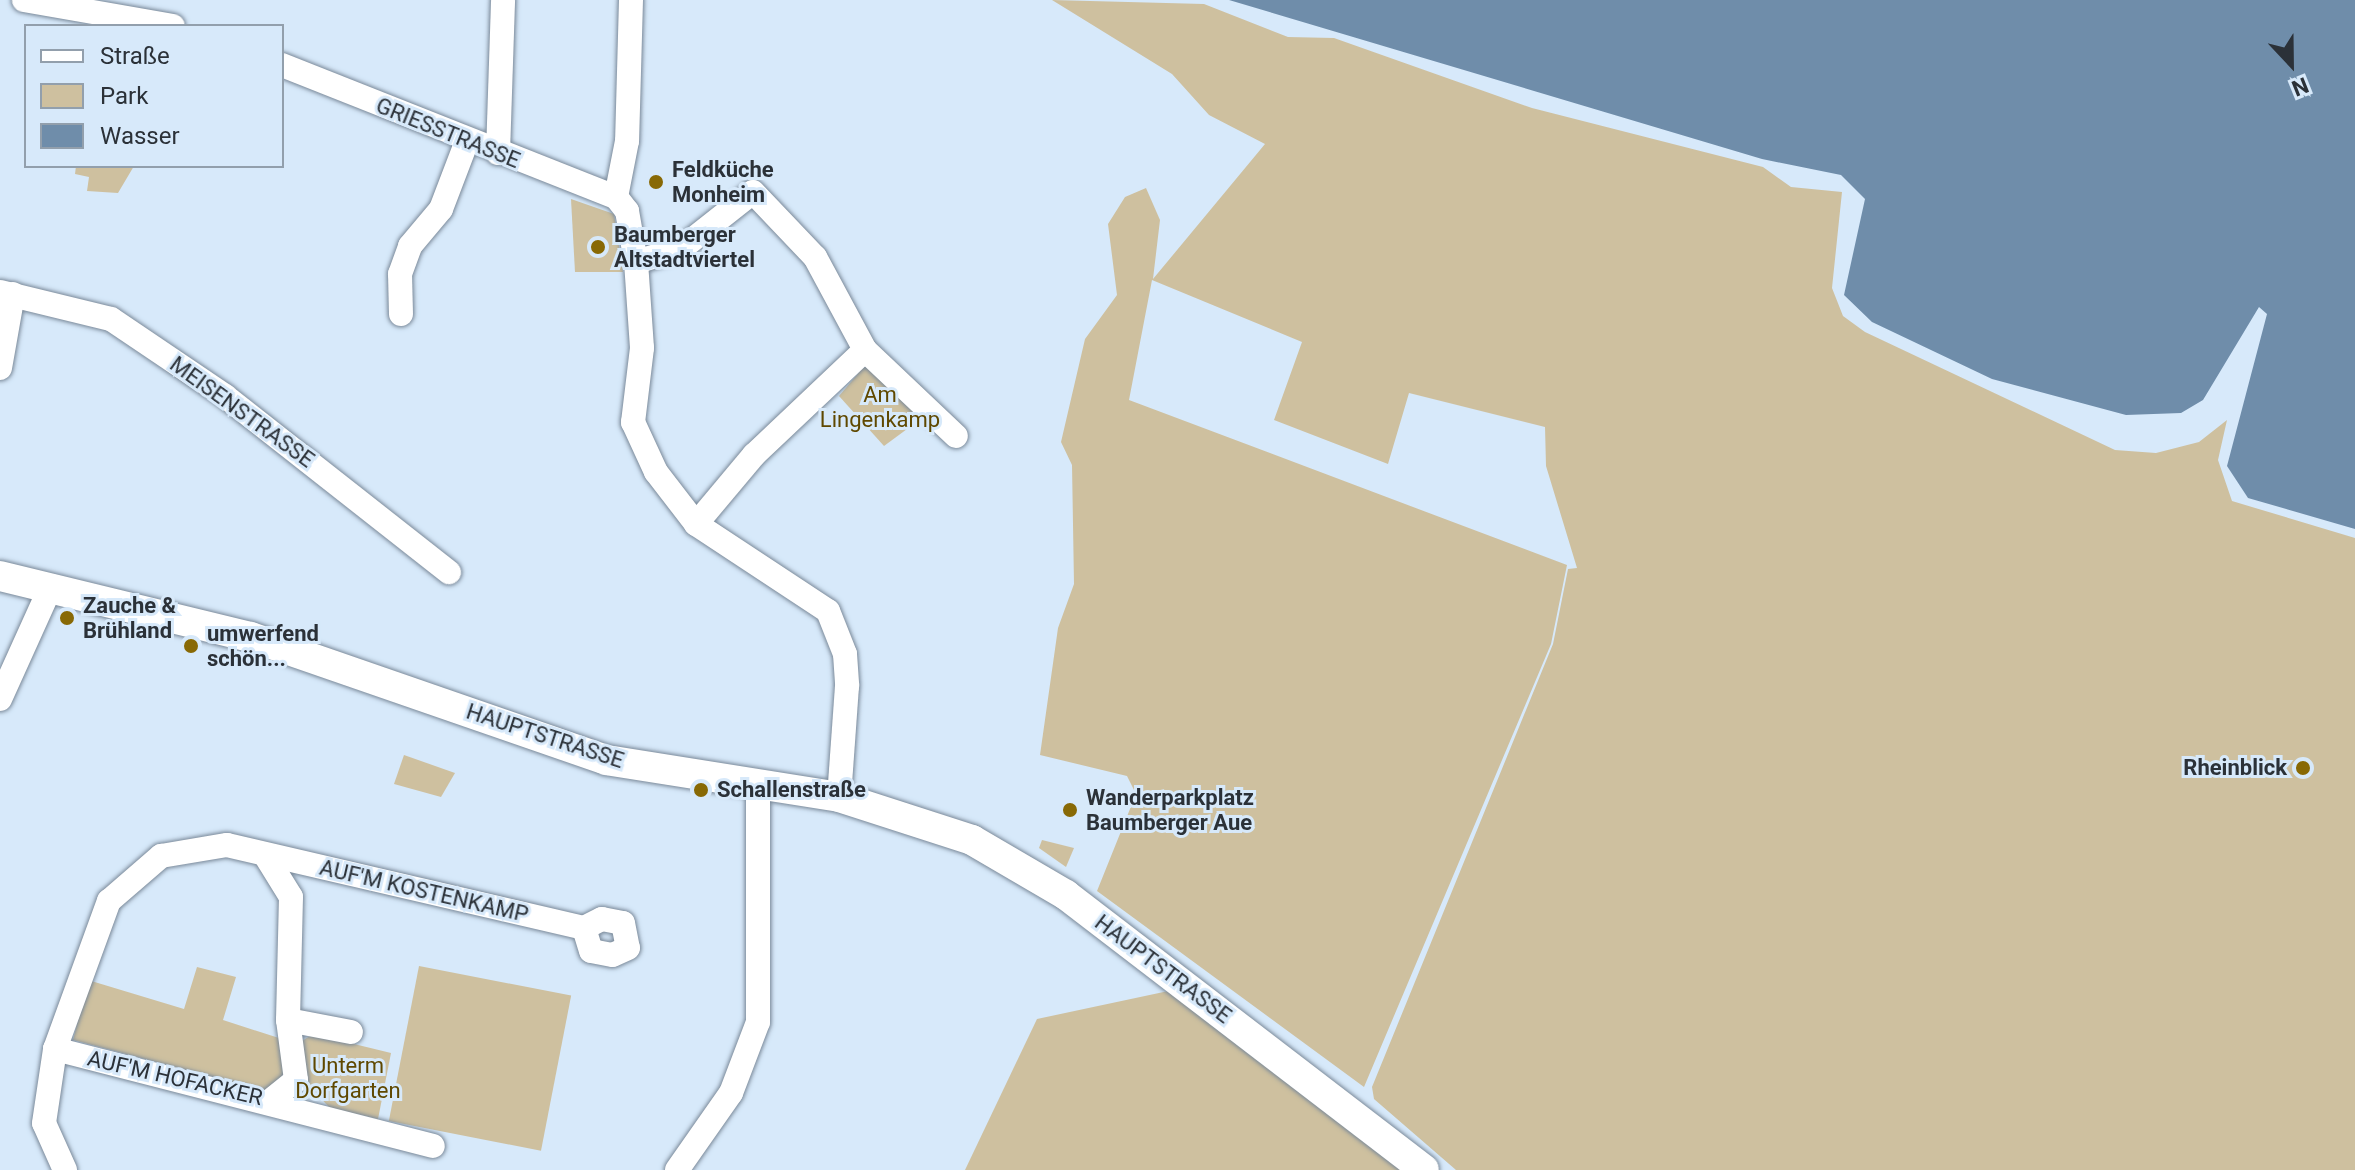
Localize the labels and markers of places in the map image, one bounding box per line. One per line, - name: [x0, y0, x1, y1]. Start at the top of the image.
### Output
- place label: Feldküche Monheim: [672, 156, 774, 208]
- marker: Feldküche Monheim: [647, 173, 665, 191]
- place label: Baumberger Altstadtviertel: [614, 221, 755, 272]
- marker: Baumberger Altstadtviertel: [589, 238, 607, 256]
- place label: Zauche & Brühland: [83, 592, 176, 644]
- marker: Zauche & Brühland: [58, 609, 76, 627]
- place label: umwerfend schön...: [207, 620, 319, 672]
- marker: umwerfend schön...: [182, 637, 200, 655]
- place label: Rheinblick: [2183, 755, 2287, 781]
- marker: Rheinblick: [2294, 759, 2312, 777]
- place label: Schallenstraße: [717, 777, 866, 803]
- marker: Schallenstraße: [692, 781, 710, 799]
- place label: Wanderparkplatz Baumberger Aue: [1086, 784, 1254, 836]
- marker: Wanderparkplatz Baumberger Aue: [1061, 801, 1079, 819]

